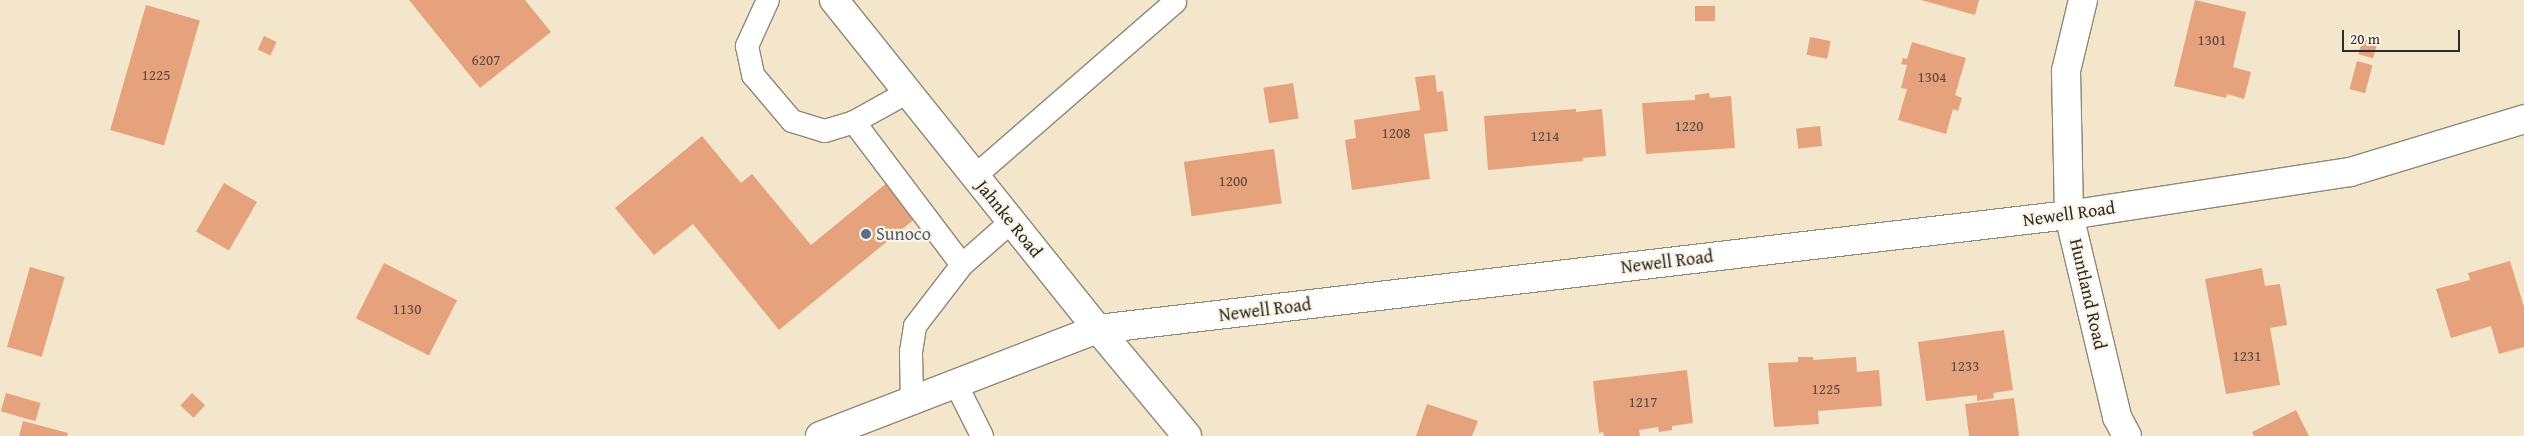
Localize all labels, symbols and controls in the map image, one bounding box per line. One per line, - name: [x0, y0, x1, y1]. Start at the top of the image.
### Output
- scale bar: [2344, 20, 2462, 52]
- text: 20 m: [2350, 28, 2380, 49]
- house number: 1301: [2198, 31, 2226, 49]
- house number: 6207: [472, 51, 500, 69]
- house number: 1225: [142, 66, 170, 84]
- house number: 1304: [1918, 68, 1946, 86]
- house number: 1220: [1675, 117, 1703, 135]
- house number: 1208: [1382, 124, 1410, 142]
- house number: 1214: [1531, 127, 1559, 145]
- house number: 1200: [1219, 172, 1247, 190]
- street label: Jahnke Road: [971, 176, 1047, 262]
- street label: Newell Road: [2022, 197, 2116, 231]
- place label: Sunoco: [876, 223, 931, 245]
- marker: Sunoco: [860, 228, 872, 240]
- street label: Huntland Road: [2065, 236, 2111, 352]
- street label: Newell Road: [1620, 246, 1714, 278]
- street label: Newell Road: [1218, 294, 1312, 326]
- house number: 1130: [393, 300, 421, 318]
- house number: 1231: [2233, 347, 2261, 365]
- house number: 1233: [1951, 357, 1979, 375]
- house number: 1225: [1812, 380, 1840, 398]
- house number: 1217: [1629, 393, 1657, 411]

